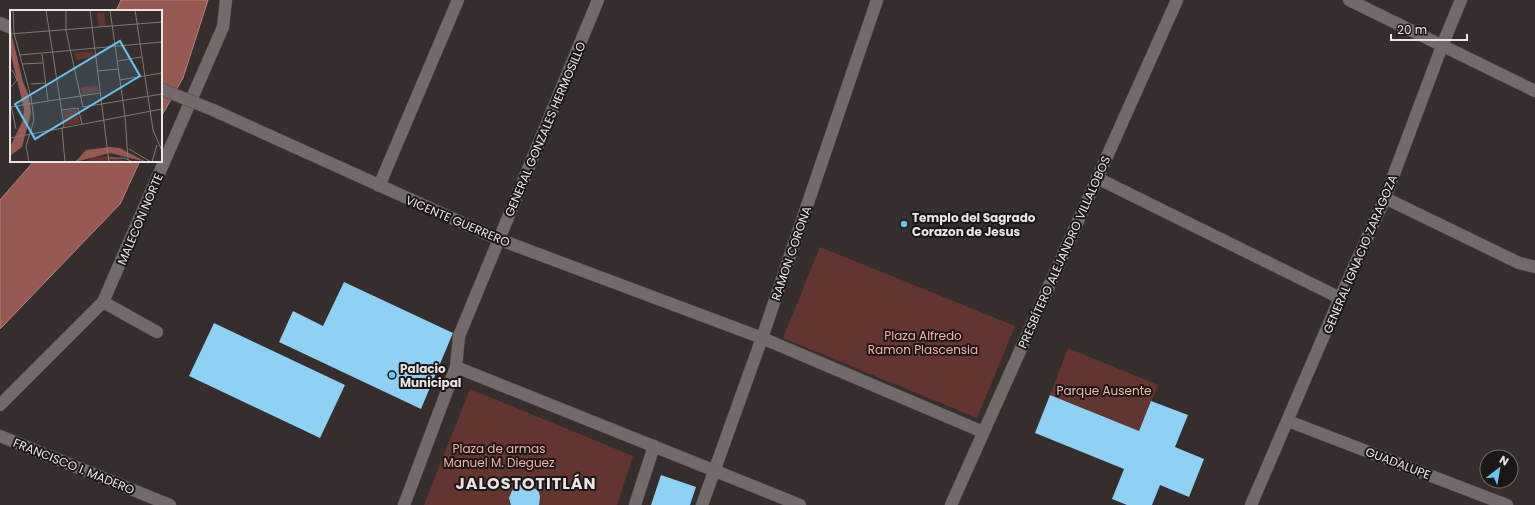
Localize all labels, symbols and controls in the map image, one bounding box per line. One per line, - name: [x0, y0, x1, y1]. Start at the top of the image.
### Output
- inset map: [10, 10, 162, 162]
- scale bar: [1391, 16, 1467, 42]
- text: 20 m: [1397, 21, 1427, 38]
- street label: GENERAL GONZALES HERMOSILLO: [500, 39, 590, 219]
- street label: PRESBÍTERO ALEJANDRO VILLALOBOS: [1014, 153, 1114, 351]
- street label: MALECON NORTE: [113, 171, 167, 267]
- street label: GENERAL IGNACIO ZARAGOZA: [1319, 172, 1401, 336]
- street label: VICENTE GUERRERO: [403, 191, 513, 251]
- street label: RAMON CORONA: [767, 204, 815, 302]
- place label: Templo del Sagrado Corazon de Jesus: [912, 209, 1036, 240]
- marker: Templo del Sagrado Corazon de Jesus: [899, 219, 909, 229]
- park label: Plaza Alfredo Ramon Plascensia: [868, 327, 978, 358]
- place label: Palacio Municipal: [400, 360, 461, 391]
- marker: Palacio Municipal: [387, 370, 397, 380]
- park label: Parque Ausente: [1057, 382, 1151, 399]
- street label: FRANCISCO I. MADERO: [11, 434, 137, 498]
- park label: Plaza de armas Manuel M. Dieguez: [443, 440, 555, 471]
- street label: GUADALUPE: [1363, 443, 1433, 483]
- north arrow: [1479, 449, 1519, 489]
- text: N: [1496, 451, 1512, 469]
- district label: JALOSTOTITLÁN: [455, 472, 597, 495]

